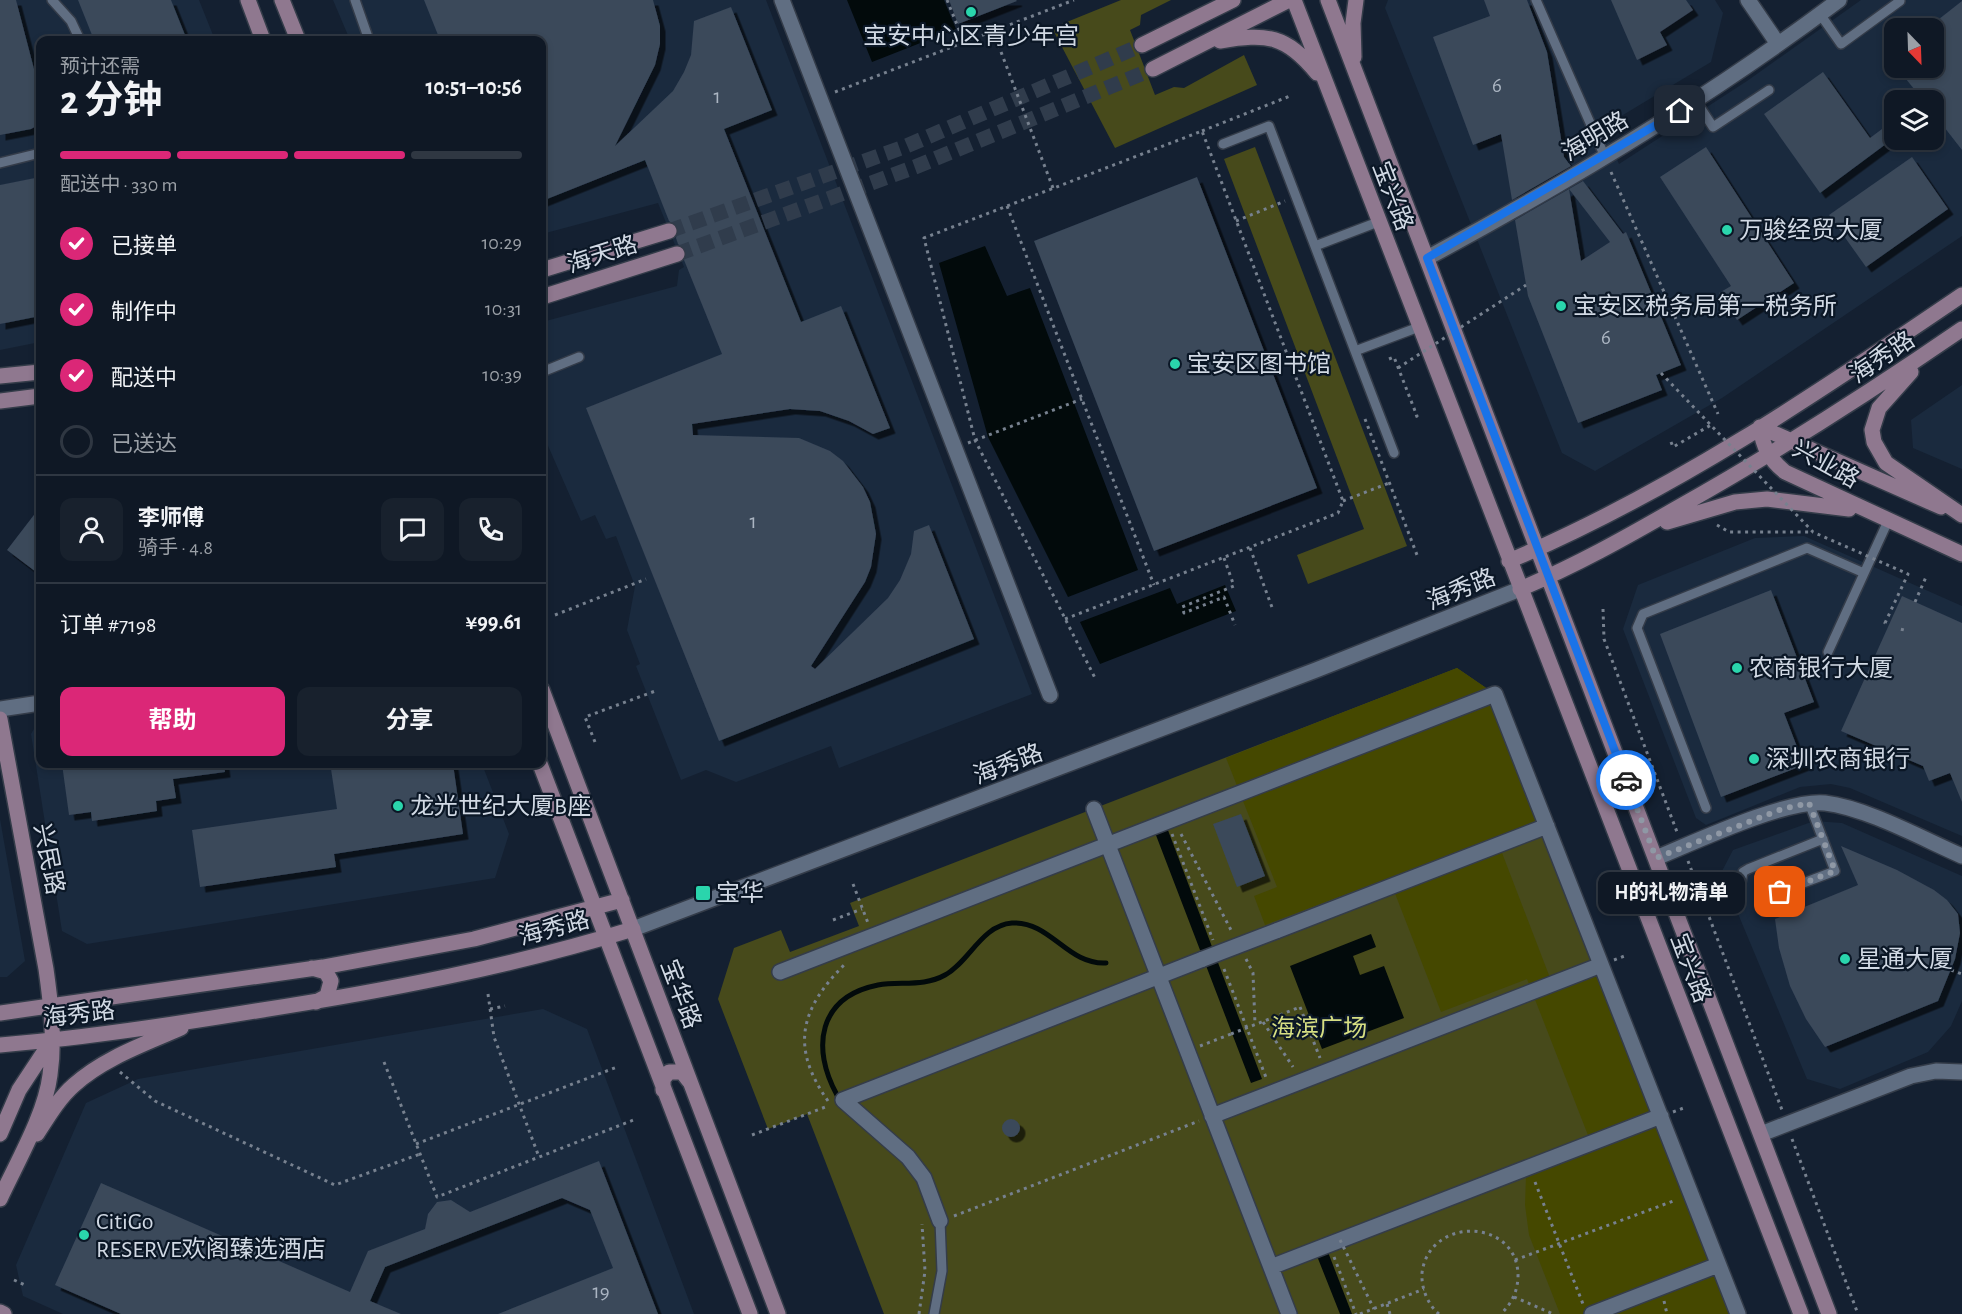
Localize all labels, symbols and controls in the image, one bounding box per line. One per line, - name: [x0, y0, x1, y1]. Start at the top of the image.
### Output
- marker: 宝安中心区青少年宫: [964, 5, 978, 19]
- north arrow: [1884, 18, 1944, 78]
- map controls: [1884, 18, 1944, 150]
- place label: 宝安中心区青少年宫: [863, 23, 1079, 49]
- text: 预计还需: [60, 57, 140, 77]
- house number: 6: [1492, 75, 1502, 96]
- text: 10:51–10:56: [425, 76, 522, 98]
- text: 2 分钟: [60, 82, 162, 121]
- pin: [1654, 85, 1705, 136]
- house number: 1: [713, 86, 721, 107]
- button: layers: [1884, 90, 1944, 150]
- icon: home: [1663, 94, 1696, 127]
- street label: 海明路: [1557, 106, 1633, 166]
- street label: 宝兴路: [1368, 158, 1418, 234]
- text: 配送中 · 330 m: [60, 175, 178, 195]
- place label: 万骏经贸大厦: [1739, 217, 1883, 243]
- marker: 万骏经贸大厦: [1720, 223, 1734, 237]
- icon: check: [60, 227, 93, 260]
- street label: 海天路: [564, 231, 640, 277]
- text: 10:29: [481, 233, 522, 253]
- text: 已接单: [111, 235, 177, 257]
- icon: check: [60, 293, 93, 326]
- place label: 宝安区税务局第一税务所: [1573, 293, 1837, 319]
- text: 10:31: [485, 299, 522, 319]
- marker: 宝安区税务局第一税务所: [1554, 299, 1568, 313]
- text: 制作中: [111, 301, 177, 323]
- street label: 海秀路: [1845, 326, 1919, 388]
- house number: 6: [1601, 327, 1611, 348]
- place label: 宝安区图书馆: [1187, 351, 1331, 377]
- marker: 宝安区图书馆: [1168, 357, 1182, 371]
- icon: check: [60, 359, 93, 392]
- text: 10:39: [482, 365, 522, 385]
- text: 配送中: [111, 367, 177, 389]
- text: 已送达: [111, 433, 177, 455]
- street label: 兴业路: [1788, 435, 1864, 493]
- button: person: [60, 498, 123, 561]
- button: chat: [381, 498, 444, 561]
- button: phone: [459, 498, 522, 561]
- text: 李师傅: [138, 507, 204, 529]
- house number: 1: [749, 511, 757, 532]
- text: 骑手 · 4.8: [138, 538, 213, 558]
- street label: 海秀路: [1423, 563, 1499, 615]
- text: ¥99.61: [466, 611, 522, 633]
- text: 订单 #7198: [60, 614, 157, 636]
- place label: 农商银行大厦: [1749, 655, 1893, 681]
- marker: 农商银行大厦: [1730, 661, 1744, 675]
- button: 帮助: [60, 687, 285, 756]
- button: 分享: [297, 687, 522, 756]
- street label: 海秀路: [970, 739, 1046, 789]
- place label: 深圳农商银行: [1766, 746, 1910, 772]
- courier: [1596, 750, 1656, 810]
- marker: 深圳农商银行: [1747, 752, 1761, 766]
- icon: car: [1610, 764, 1643, 797]
- place label: 龙光世纪大厦B座: [410, 793, 591, 819]
- marker: 龙光世纪大厦B座: [391, 799, 405, 813]
- street label: 兴民路: [29, 821, 69, 897]
- pin: [1754, 866, 1805, 917]
- callout: H的礼物清单: [1597, 871, 1744, 913]
- icon: bag: [1763, 875, 1796, 908]
- place label: 宝华: [716, 880, 764, 906]
- text: H的礼物清单: [1615, 883, 1728, 903]
- marker: 宝华: [694, 884, 712, 902]
- street label: 海秀路: [516, 906, 592, 950]
- street label: 宝兴路: [1666, 930, 1716, 1006]
- place label: 星通大厦: [1857, 947, 1953, 972]
- marker: 星通大厦: [1838, 952, 1852, 966]
- street label: 宝华路: [656, 956, 706, 1032]
- street label: 海秀路: [42, 997, 116, 1031]
- park label: 海滨广场: [1271, 1015, 1367, 1041]
- place label: CitiGo RESERVE欢阁臻选酒店: [96, 1210, 326, 1262]
- marker: CitiGo RESERVE欢阁臻选酒店: [77, 1228, 91, 1242]
- house number: 19: [592, 1281, 610, 1302]

